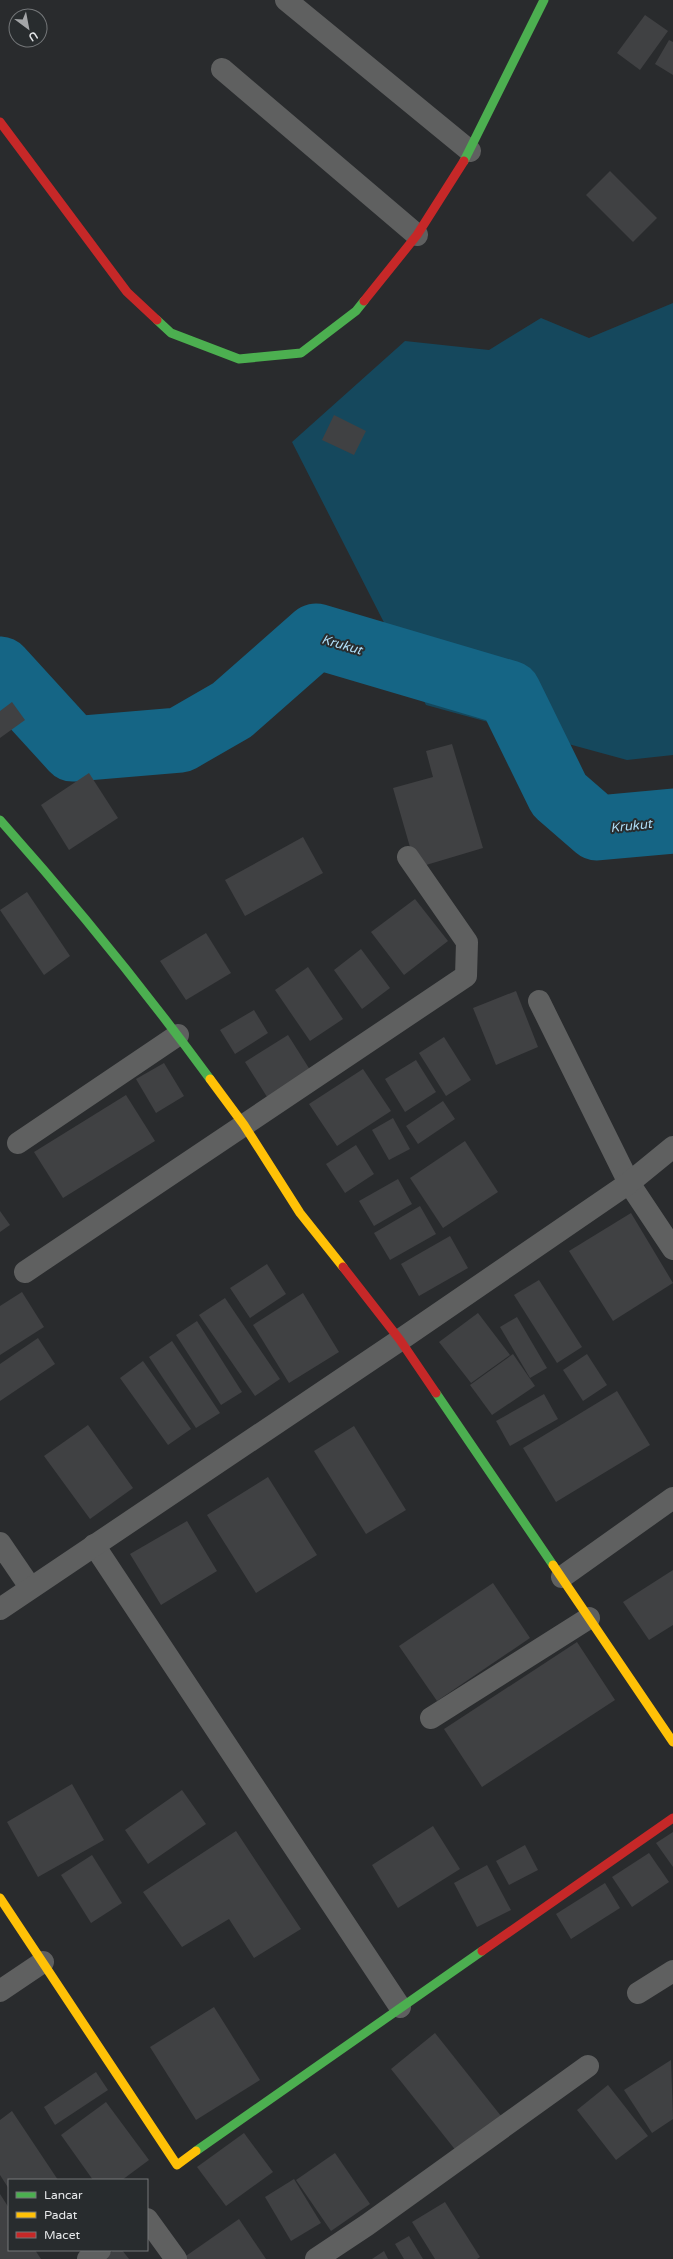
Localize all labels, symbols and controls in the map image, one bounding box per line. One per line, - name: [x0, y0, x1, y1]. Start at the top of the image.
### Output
- north arrow: [8, 8, 48, 48]
- text: U: [26, 28, 40, 44]
- water label: Krukut: [320, 632, 366, 659]
- water label: Krukut: [610, 816, 655, 836]
- legend: [8, 2179, 148, 2251]
- text: Lancar: [44, 2188, 83, 2202]
- text: Padat: [44, 2208, 78, 2222]
- text: Macet: [44, 2228, 80, 2242]

